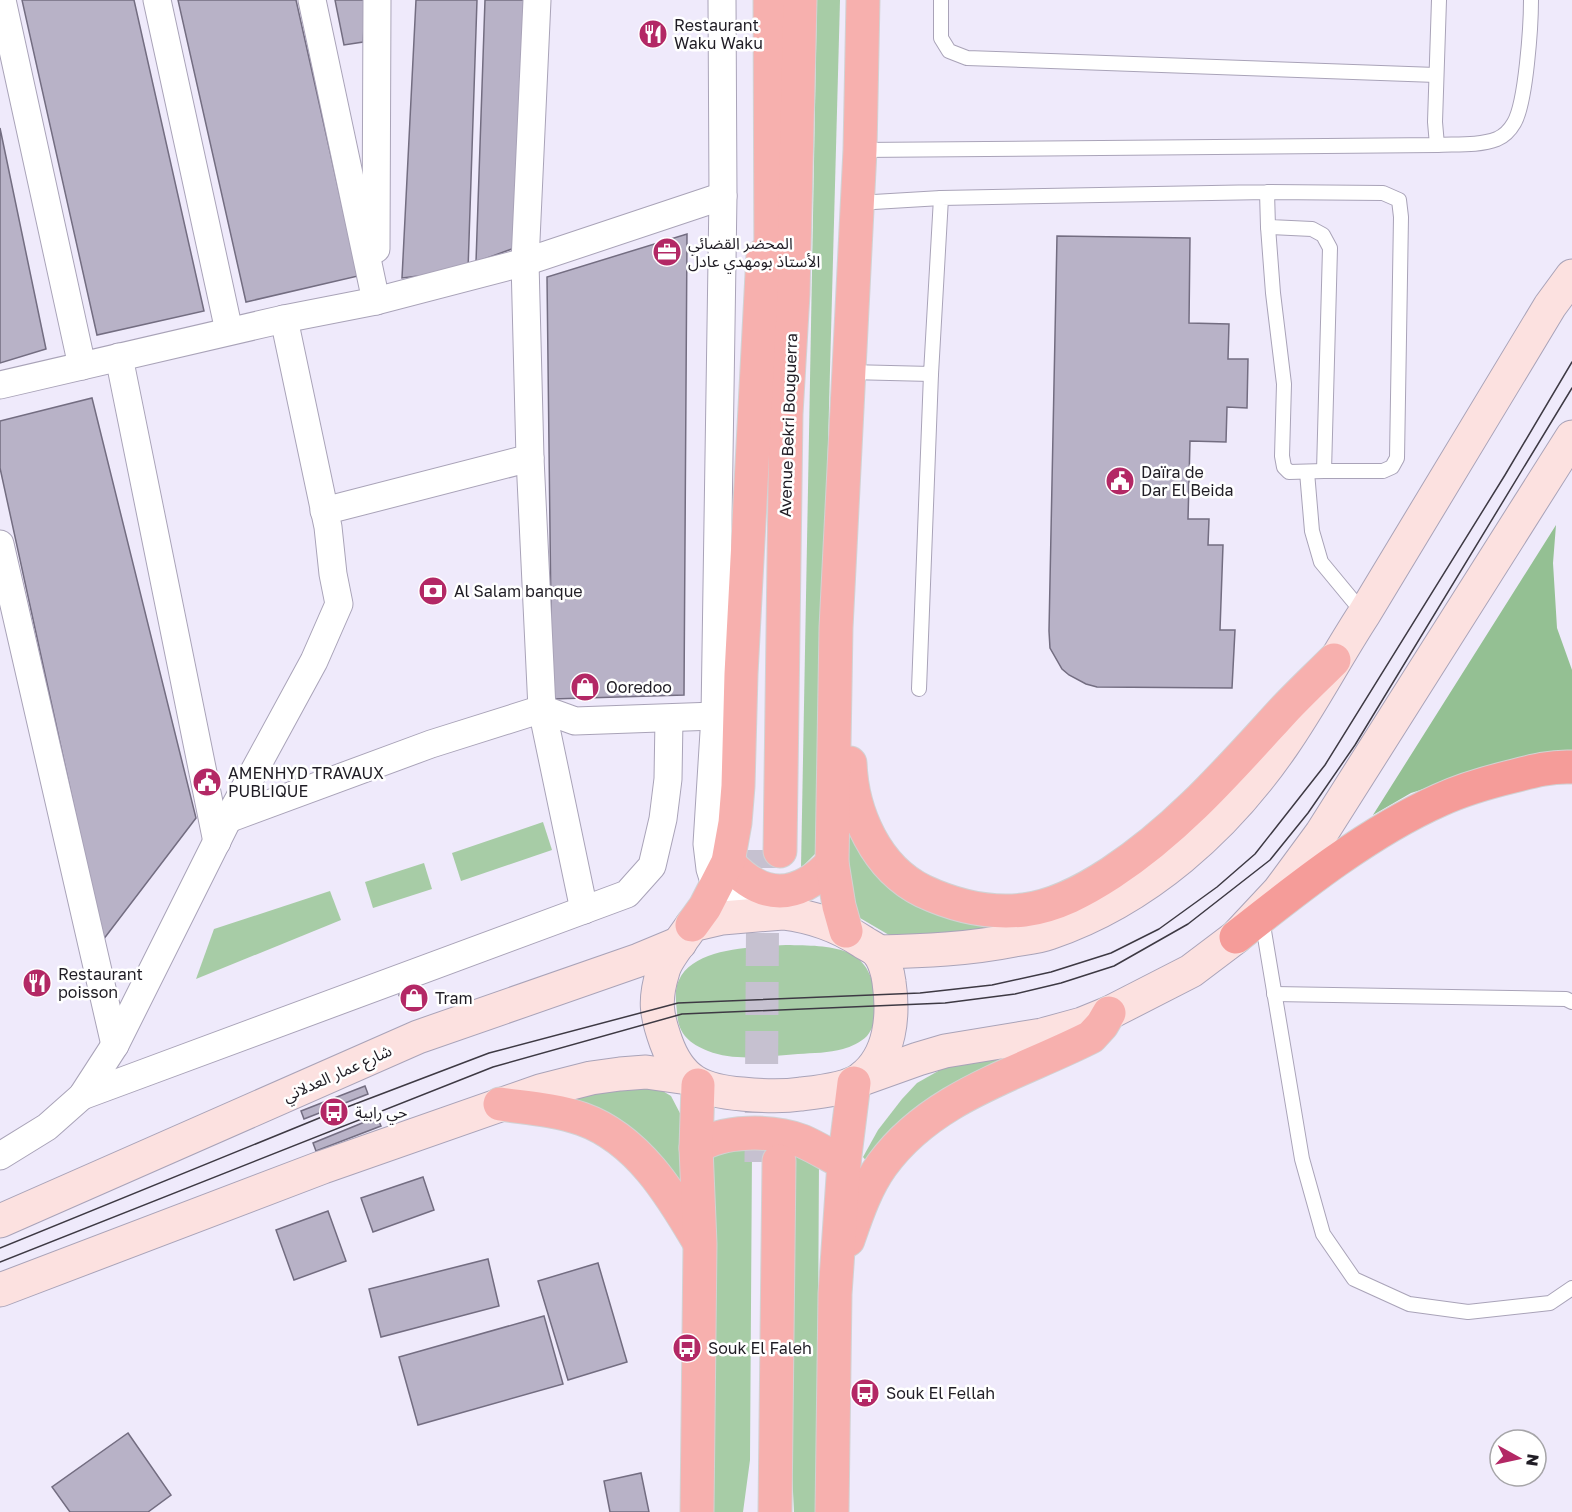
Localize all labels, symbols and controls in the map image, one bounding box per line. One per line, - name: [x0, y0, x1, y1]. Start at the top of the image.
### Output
- place label: Restaurant Waku Waku: [674, 15, 763, 53]
- restaurant icon: Restaurant Waku Waku: [637, 18, 669, 50]
- place label: المحضر القضائي الأستاذ بومهدي عادل: [688, 233, 820, 274]
- office icon: المحضر القضائي الأستاذ بومهدي عادل: [651, 236, 683, 268]
- street label: Avenue Bekri Bouguerra: [775, 333, 801, 517]
- place label: Daïra de Dar El Beida: [1141, 462, 1234, 500]
- public building icon: Daïra de Dar El Beida: [1104, 465, 1136, 497]
- bank icon: Al Salam banque: [417, 575, 449, 607]
- place label: Al Salam banque: [454, 581, 583, 601]
- shop icon: Ooredoo: [569, 671, 601, 703]
- place label: Ooredoo: [606, 677, 672, 697]
- place label: AMENHYD TRAVAUX PUBLIQUE: [228, 763, 384, 801]
- public building icon: AMENHYD TRAVAUX PUBLIQUE: [191, 766, 223, 798]
- place label: Restaurant poisson: [58, 964, 143, 1002]
- restaurant icon: Restaurant poisson: [21, 967, 53, 999]
- shop icon: Tram: [398, 982, 430, 1014]
- place label: Tram: [435, 988, 473, 1008]
- street label: شارع عمار العدلاني: [279, 1040, 396, 1109]
- bus stop icon: حي رابية: [318, 1096, 350, 1128]
- place label: حي رابية: [355, 1102, 408, 1125]
- bus stop icon: Souk El Faleh: [671, 1332, 703, 1364]
- place label: Souk El Faleh: [708, 1338, 812, 1358]
- bus stop icon: Souk El Fellah: [849, 1377, 881, 1409]
- place label: Souk El Fellah: [886, 1383, 995, 1403]
- north arrow: [1488, 1428, 1548, 1488]
- text: N: [1522, 1453, 1544, 1468]

